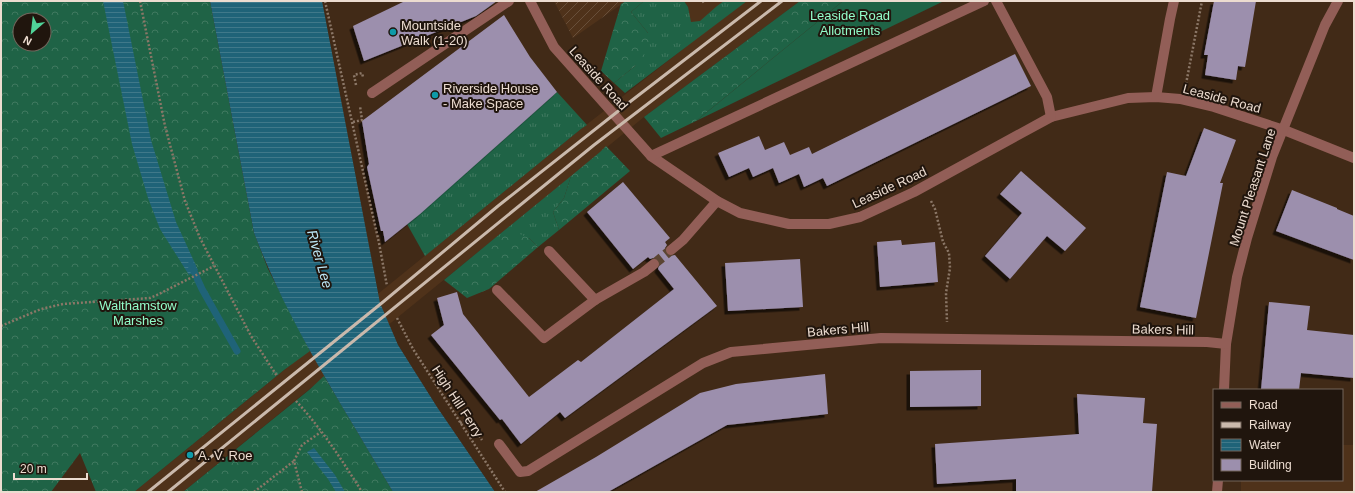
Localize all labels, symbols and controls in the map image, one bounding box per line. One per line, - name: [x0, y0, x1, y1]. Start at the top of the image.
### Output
- park label: Leaside Road Allotments: [810, 8, 890, 38]
- north arrow: [12, 12, 52, 52]
- place label: Mountside Walk (1-20): [401, 18, 468, 48]
- marker: Mountside Walk (1-20): [388, 27, 398, 37]
- text: N: [21, 34, 34, 48]
- street label: Leaside Road: [566, 44, 631, 113]
- place label: Riverside House - Make Space: [443, 81, 538, 111]
- street label: Leaside Road: [1181, 81, 1263, 116]
- marker: Riverside House - Make Space: [430, 90, 440, 100]
- street label: Mount Pleasant Lane: [1226, 126, 1279, 248]
- street label: Leaside Road: [850, 164, 929, 211]
- water label: River Lee: [304, 228, 336, 290]
- park label: Walthamstow Marshes: [99, 298, 177, 328]
- street label: Bakers Hill: [806, 319, 870, 340]
- street label: Bakers Hill: [1132, 321, 1194, 338]
- street label: High Hill Ferry: [429, 363, 487, 440]
- legend: [1213, 389, 1343, 481]
- text: Road: [1249, 398, 1278, 412]
- text: Railway: [1249, 418, 1291, 432]
- text: Water: [1249, 438, 1281, 452]
- place label: A. V. Roe: [198, 448, 252, 463]
- marker: A. V. Roe: [185, 450, 195, 460]
- scale bar: [14, 455, 87, 481]
- text: Building: [1249, 458, 1292, 472]
- text: 20 m: [20, 462, 47, 476]

